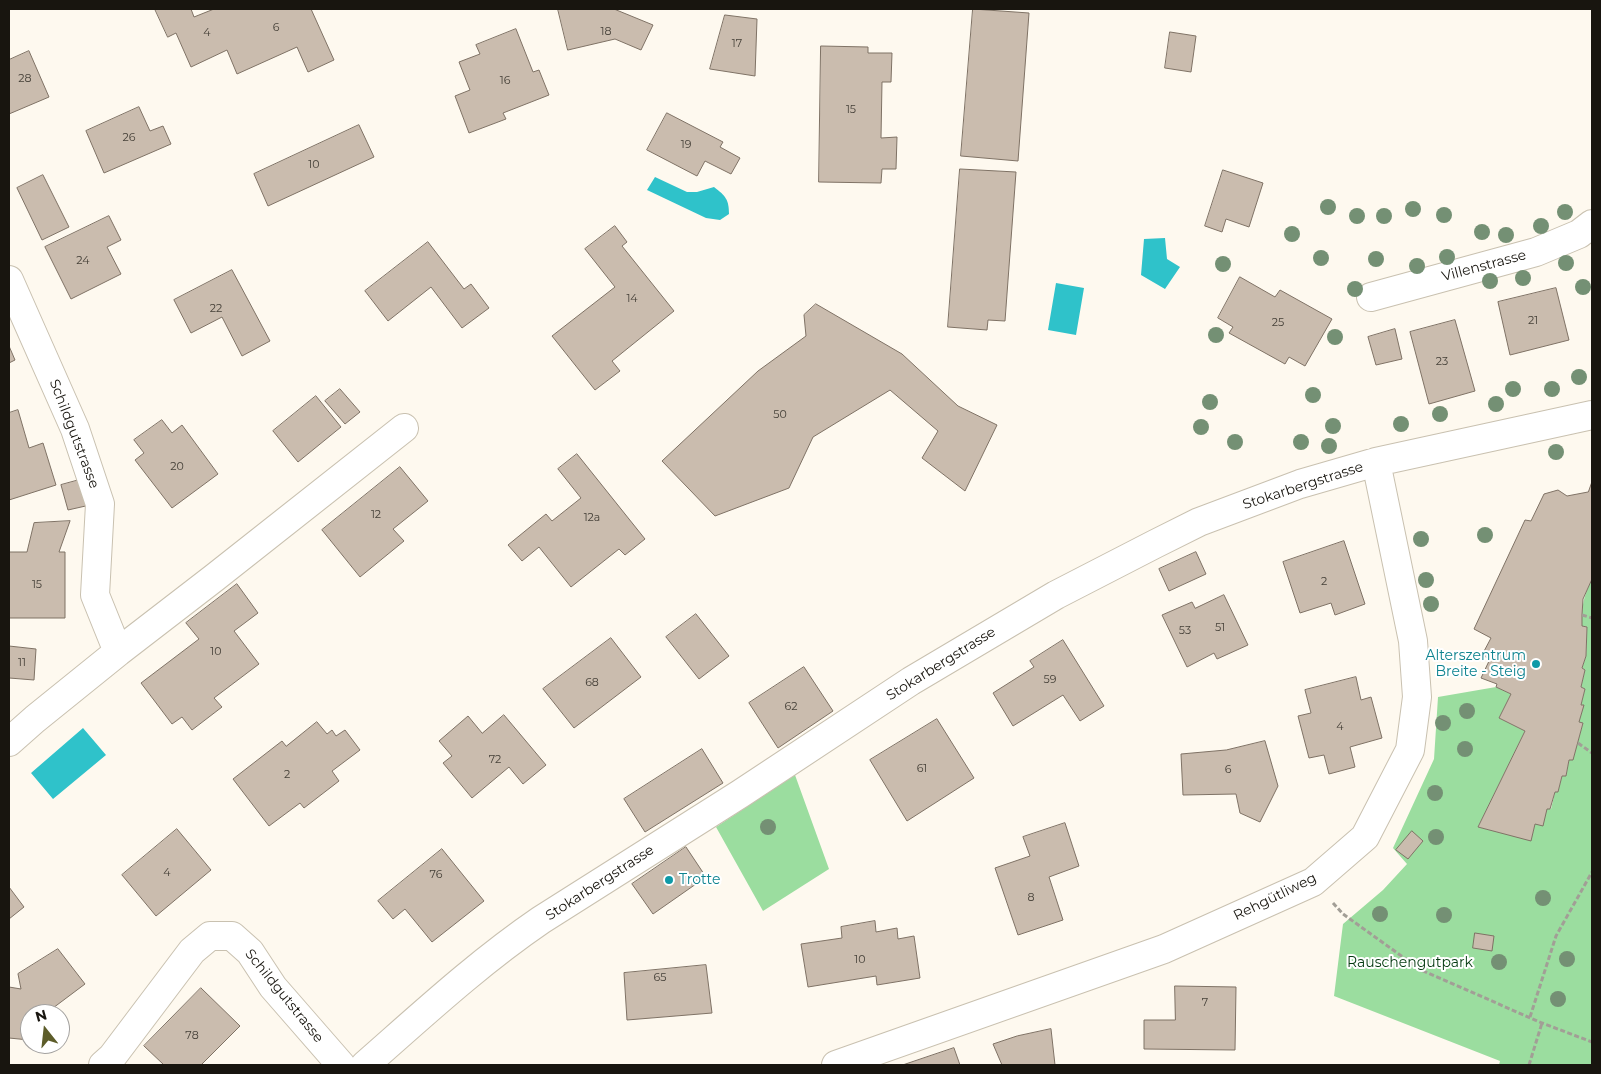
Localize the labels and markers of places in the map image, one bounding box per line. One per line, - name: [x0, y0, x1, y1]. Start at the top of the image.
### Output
- place label: Alterszentrum Breite - Steig: [1426, 648, 1526, 680]
- marker: Alterszentrum Breite - Steig: [1530, 658, 1542, 670]
- place label: Trotte: [679, 872, 720, 888]
- marker: Trotte: [663, 874, 675, 886]

